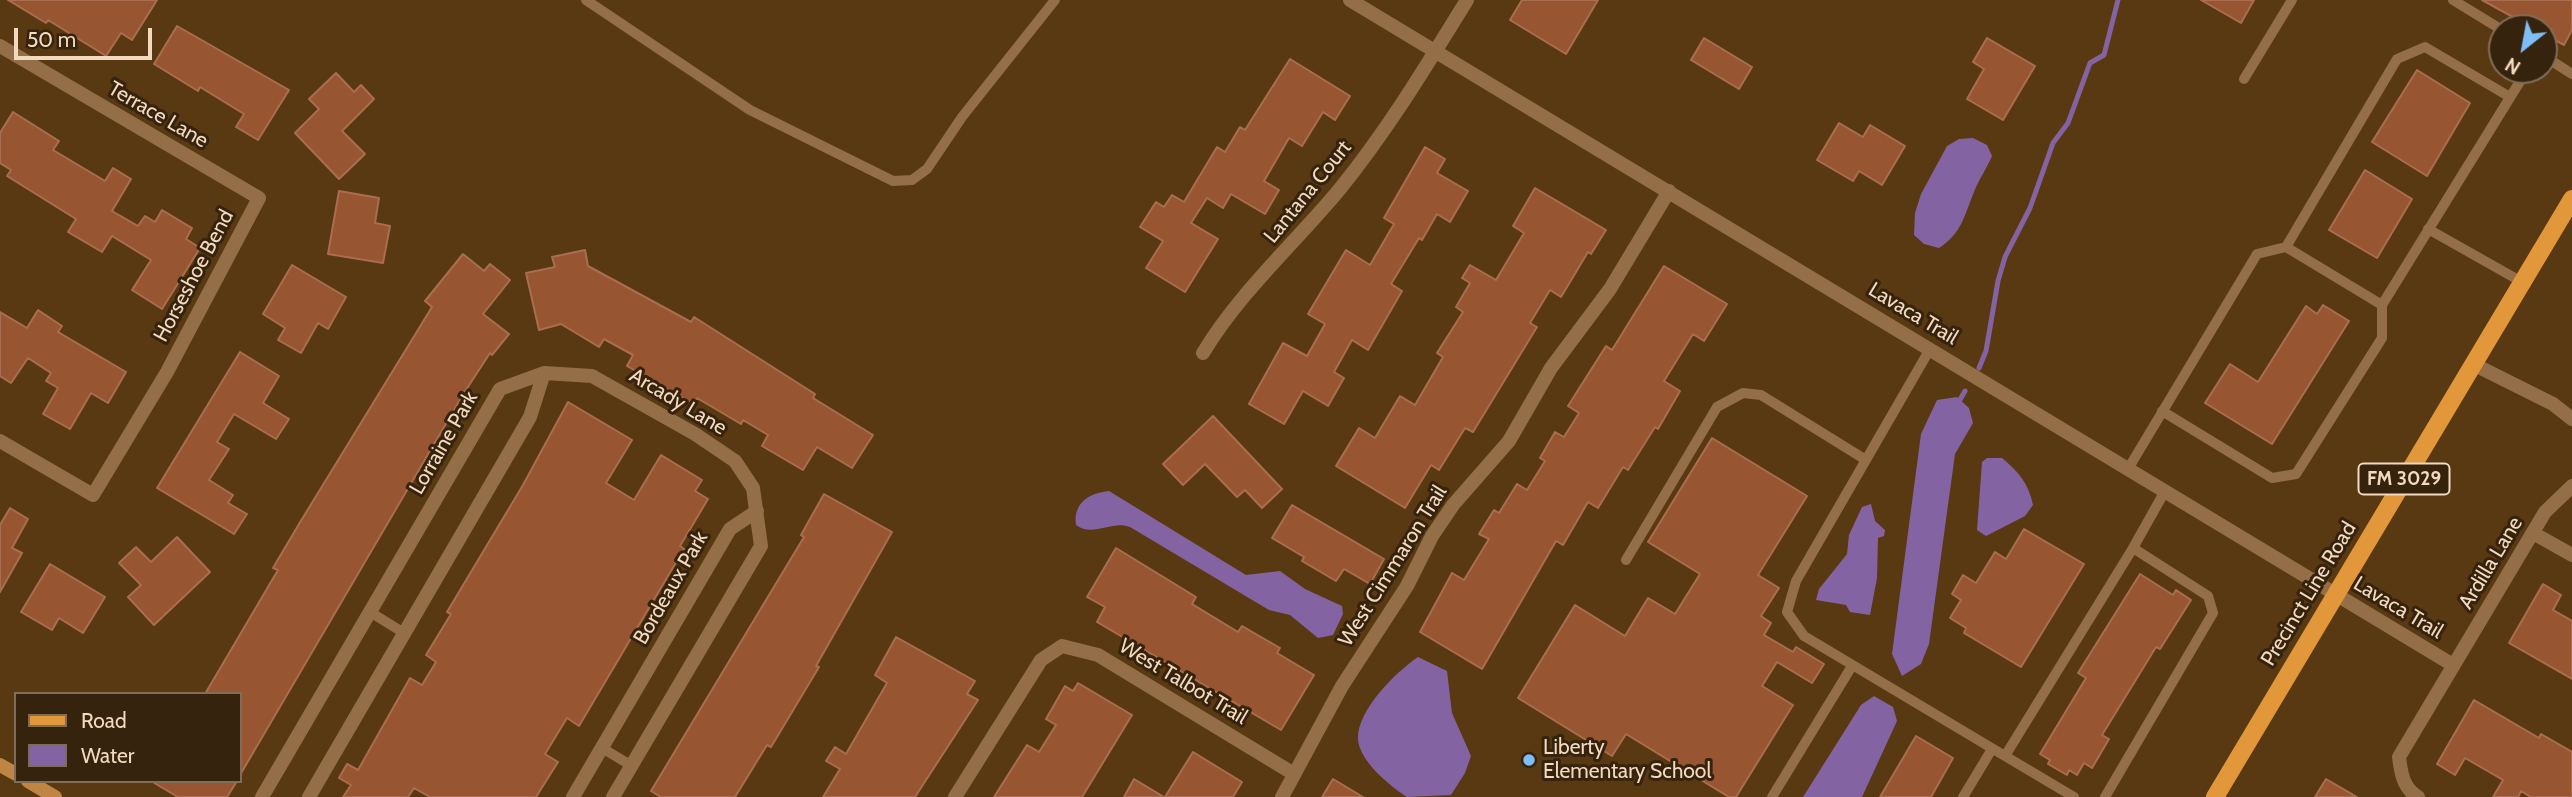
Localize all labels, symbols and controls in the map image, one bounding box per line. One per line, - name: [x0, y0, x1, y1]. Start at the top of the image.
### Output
- scale bar: [18, 14, 156, 58]
- north arrow: [2488, 14, 2558, 84]
- text: 50 m: [27, 27, 76, 52]
- text: N: [2501, 52, 2525, 79]
- street label: Terrace Lane: [103, 76, 213, 154]
- street label: Lantana Court: [1259, 136, 1357, 248]
- street label: Horseshoe Bend: [149, 206, 239, 346]
- street label: Lavaca Trail: [1864, 277, 1962, 351]
- street label: Arcady Lane: [625, 363, 731, 441]
- street label: Lorraine Park: [404, 387, 484, 499]
- road number: FM 3029: [2358, 464, 2450, 494]
- street label: West Cimmaron Trail: [1333, 481, 1453, 651]
- street label: Ardilla Lane: [2454, 512, 2528, 614]
- street label: Precinct Line Road: [2256, 517, 2362, 671]
- street label: Bordeaux Park: [628, 527, 714, 649]
- street label: Lavaca Trail: [2349, 571, 2447, 645]
- street label: West Talbot Trail: [1114, 634, 1252, 730]
- legend: [14, 692, 242, 783]
- text: Road: [81, 708, 127, 733]
- place label: Liberty Elementary School: [1543, 735, 1711, 785]
- text: Water: [81, 743, 134, 768]
- marker: Liberty Elementary School: [1521, 752, 1537, 768]

